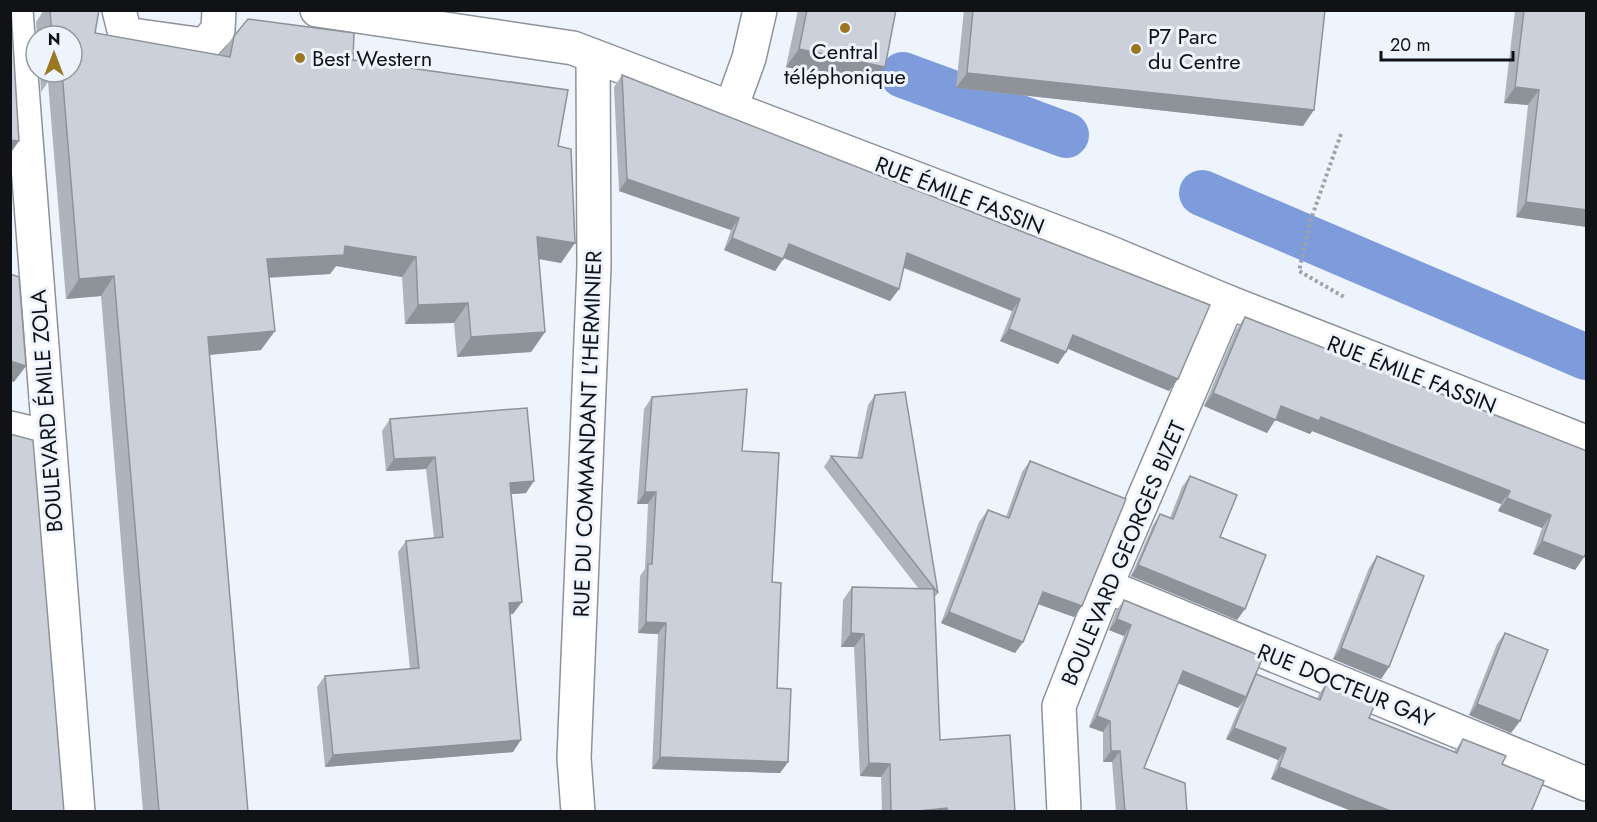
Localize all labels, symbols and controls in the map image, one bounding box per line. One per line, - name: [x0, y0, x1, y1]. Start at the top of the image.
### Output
- place label: P7 Parc du Centre: [1148, 20, 1240, 77]
- marker: Central téléphonique: [838, 21, 852, 35]
- north arrow: [24, 24, 84, 84]
- scale bar: [1381, 24, 1513, 62]
- text: N: [48, 28, 60, 51]
- text: 20 m: [1390, 32, 1430, 58]
- place label: Central téléphonique: [784, 35, 906, 92]
- place label: Best Western: [312, 42, 432, 74]
- marker: P7 Parc du Centre: [1129, 42, 1143, 56]
- marker: Best Western: [293, 51, 307, 65]
- street label: RUE ÉMILE FASSIN: [871, 148, 1049, 242]
- street label: RUE DU COMMANDANT L'HERMINIER: [565, 249, 609, 618]
- street label: BOULEVARD ÉMILE ZOLA: [22, 288, 70, 534]
- street label: RUE ÉMILE FASSIN: [1323, 327, 1501, 421]
- street label: BOULEVARD GEORGES BIZET: [1053, 415, 1194, 690]
- street label: RUE DOCTEUR GAY: [1253, 635, 1440, 735]

